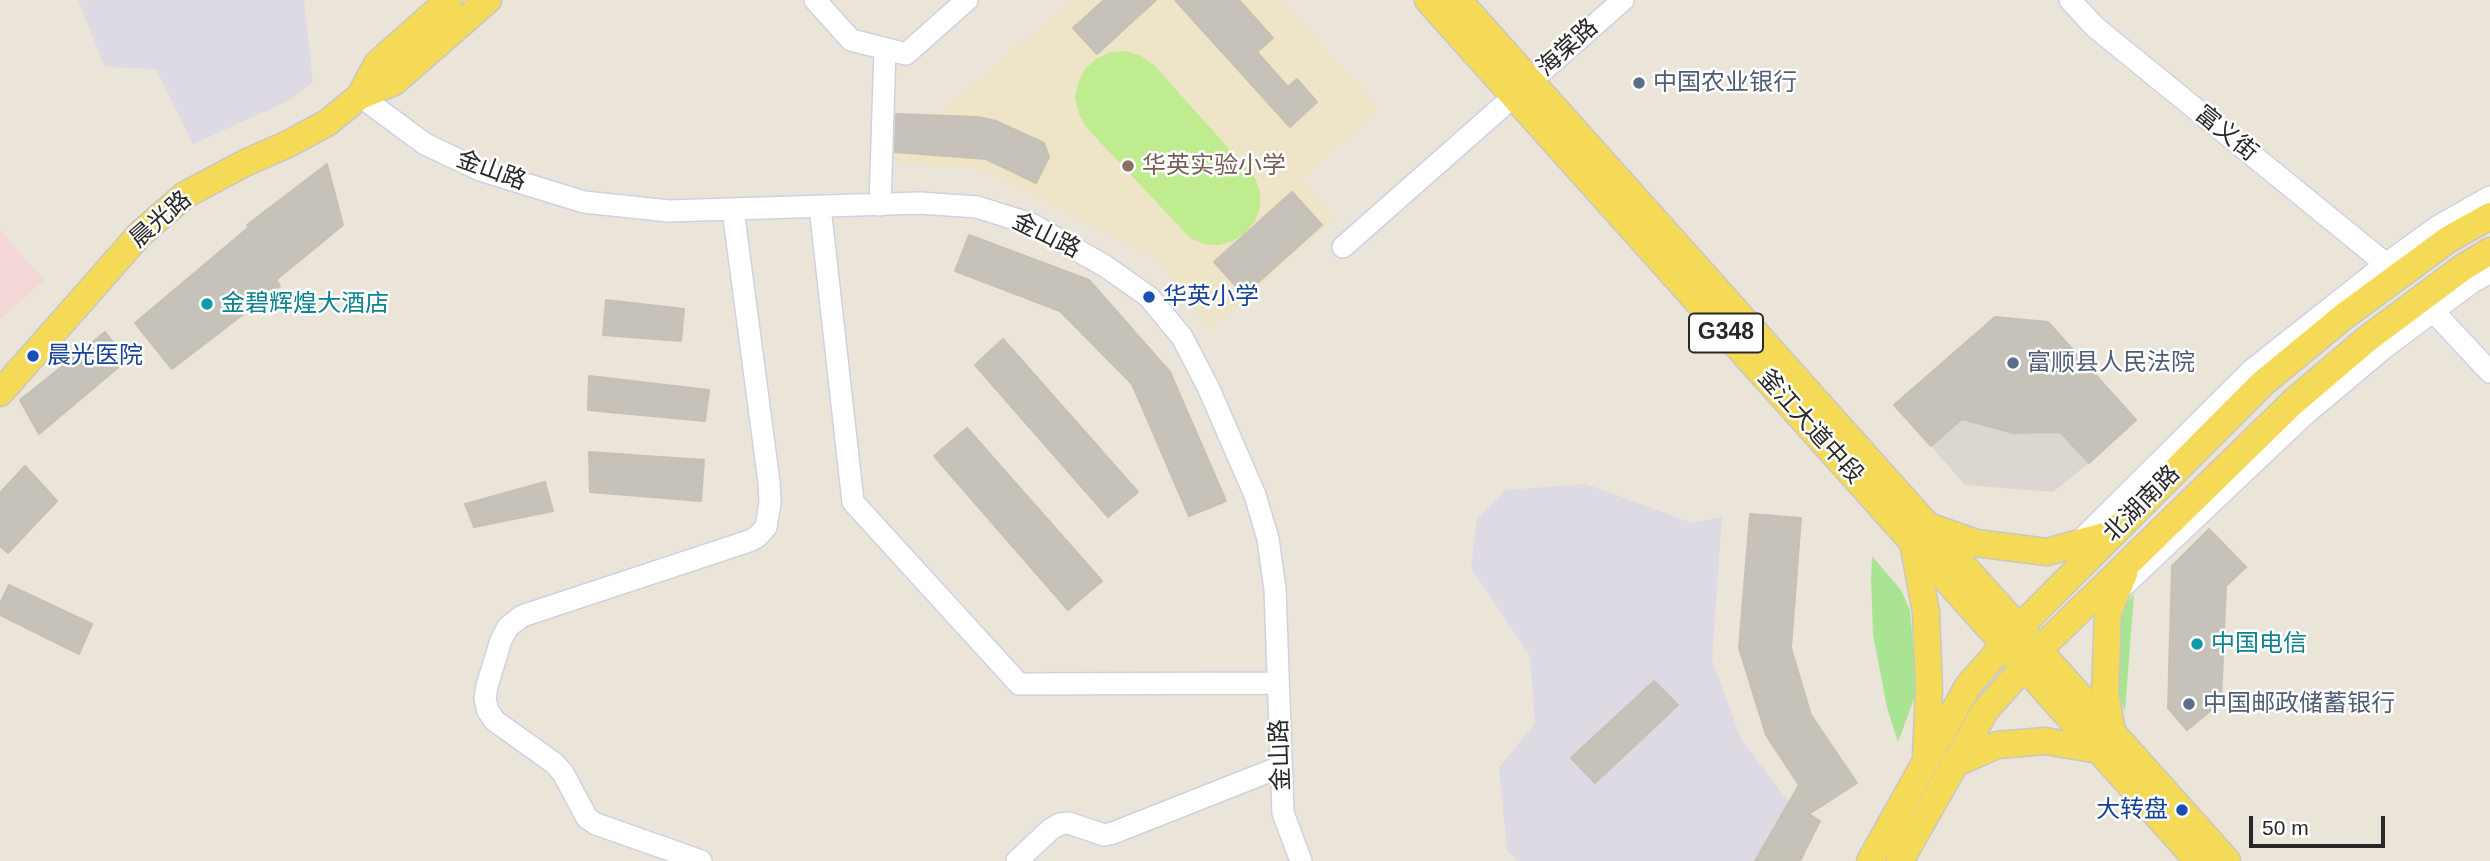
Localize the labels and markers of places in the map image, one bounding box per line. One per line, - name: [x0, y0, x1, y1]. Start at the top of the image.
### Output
- place label: 中国农业银行: [1653, 69, 1797, 97]
- marker: 中国农业银行: [1631, 75, 1647, 91]
- place label: 华英实验小学: [1142, 152, 1286, 180]
- marker: 华英实验小学: [1120, 158, 1136, 174]
- place label: 华英小学: [1163, 283, 1259, 311]
- marker: 华英小学: [1141, 289, 1157, 305]
- place label: 金碧辉煌大酒店: [221, 290, 389, 318]
- marker: 金碧辉煌大酒店: [199, 296, 215, 312]
- place label: 晨光医院: [47, 342, 143, 370]
- marker: 晨光医院: [25, 348, 41, 364]
- place label: 富顺县人民法院: [2027, 349, 2195, 377]
- marker: 富顺县人民法院: [2005, 355, 2021, 371]
- place label: 中国电信: [2211, 630, 2307, 658]
- marker: 中国电信: [2189, 636, 2205, 652]
- place label: 中国邮政储蓄银行: [2203, 690, 2395, 718]
- marker: 中国邮政储蓄银行: [2181, 696, 2197, 712]
- place label: 大转盘: [2096, 796, 2168, 824]
- marker: 大转盘: [2174, 802, 2190, 818]

